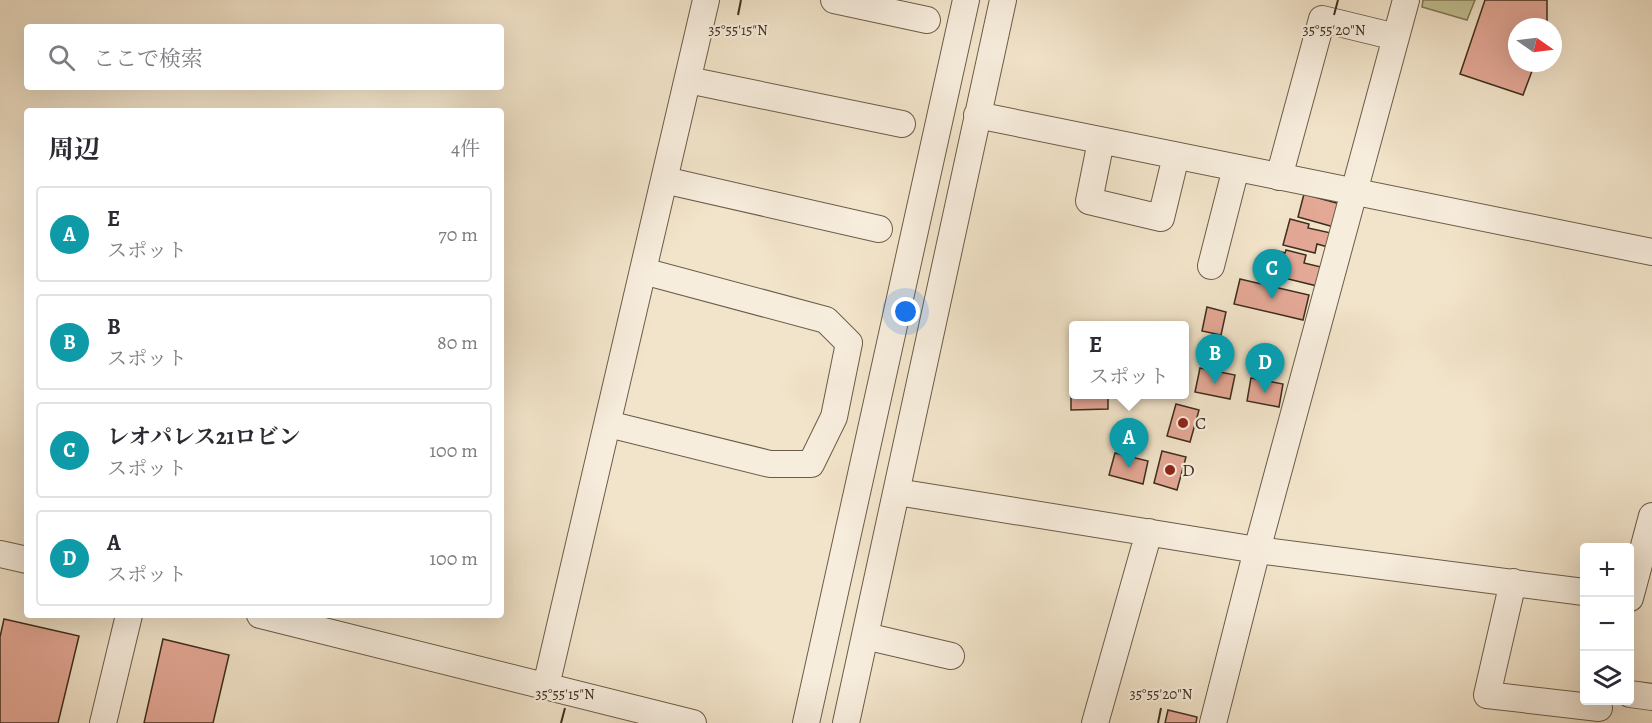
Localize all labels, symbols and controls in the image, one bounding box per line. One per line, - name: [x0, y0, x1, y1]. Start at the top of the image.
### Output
- north arrow: [1508, 18, 1562, 72]
- text: 35°55'15"N: [708, 20, 768, 40]
- text: 35°55'20"N: [1302, 20, 1366, 40]
- search box: [24, 24, 504, 90]
- icon: search: [45, 41, 78, 74]
- text: ここで検索: [93, 44, 203, 74]
- text: 周辺: [48, 132, 100, 167]
- text: 4件: [451, 135, 480, 162]
- text: E: [107, 204, 120, 234]
- text: A: [63, 221, 76, 248]
- text: 70 m: [438, 221, 478, 248]
- text: スポット: [107, 237, 187, 264]
- pin: C: [1252, 250, 1292, 299]
- your location: [891, 297, 920, 326]
- text: B: [107, 312, 121, 342]
- popup: [1069, 321, 1189, 399]
- text: B: [63, 329, 76, 356]
- text: 80 m: [437, 329, 478, 356]
- text: E: [1089, 330, 1102, 360]
- pin: B: [1196, 334, 1234, 384]
- pin: D: [1246, 344, 1284, 393]
- text: スポット: [107, 345, 187, 372]
- text: スポット: [1089, 363, 1169, 390]
- place label: C: [1195, 411, 1206, 435]
- marker: C: [1176, 416, 1190, 430]
- pin: A: [1110, 418, 1148, 468]
- text: レオパレス21ロビン: [107, 422, 300, 452]
- text: C: [63, 437, 76, 464]
- text: 100 m: [429, 437, 478, 464]
- text: スポット: [107, 455, 187, 482]
- place label: D: [1182, 458, 1195, 482]
- marker: D: [1163, 463, 1177, 477]
- text: A: [107, 528, 121, 558]
- map controls: [1580, 543, 1634, 705]
- button: +: [1580, 543, 1634, 597]
- text: D: [63, 545, 76, 572]
- text: 100 m: [429, 545, 478, 572]
- text: スポット: [107, 561, 187, 588]
- button: −: [1580, 597, 1634, 651]
- button: layers: [1580, 651, 1634, 705]
- text: 35°55'15"N: [535, 684, 595, 704]
- text: 35°55'20"N: [1129, 684, 1193, 704]

